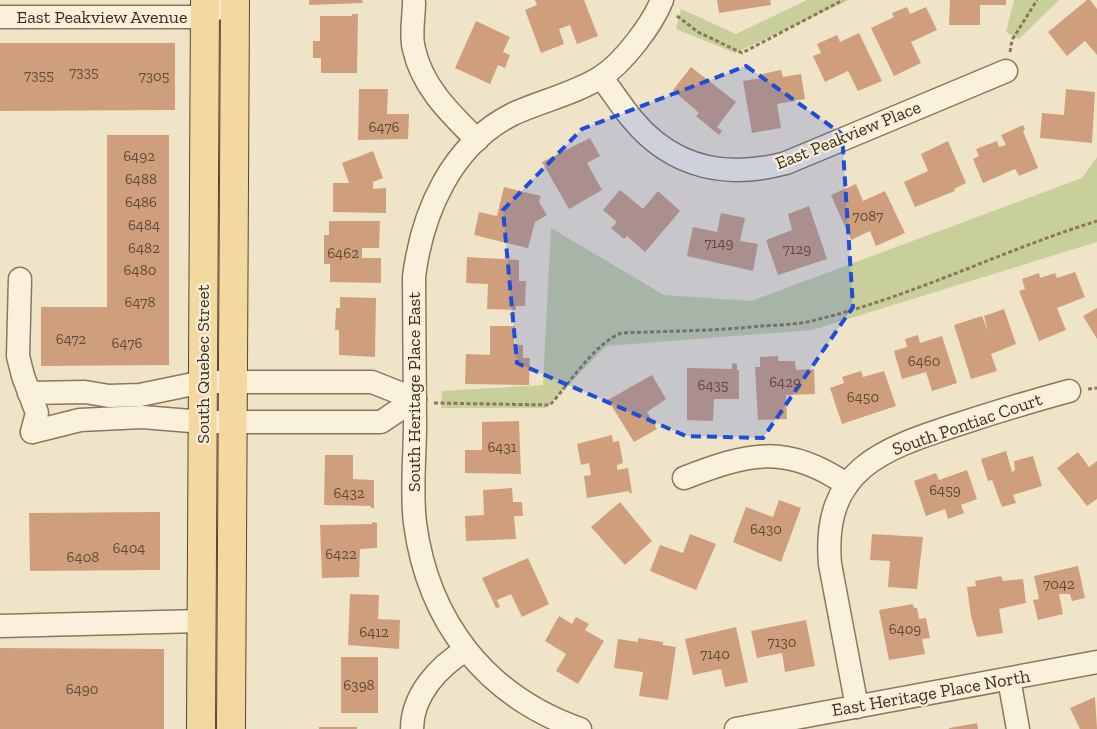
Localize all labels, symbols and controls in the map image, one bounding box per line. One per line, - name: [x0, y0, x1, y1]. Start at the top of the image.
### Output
- street label: East Peakview Avenue: [17, 6, 187, 28]
- house number: 7335: [69, 63, 99, 81]
- house number: 7355: [24, 66, 54, 84]
- house number: 7305: [139, 67, 170, 85]
- street label: East Peakview Place: [772, 96, 924, 174]
- house number: 6476: [369, 118, 399, 136]
- house number: 6492: [123, 147, 155, 165]
- house number: 6488: [125, 170, 157, 188]
- house number: 6486: [125, 193, 157, 211]
- house number: 7087: [853, 207, 883, 225]
- house number: 6484: [128, 216, 160, 234]
- house number: 7149: [705, 234, 733, 252]
- house number: 6482: [128, 239, 160, 257]
- house number: 7129: [783, 240, 811, 258]
- house number: 6462: [327, 244, 359, 262]
- house number: 6480: [124, 261, 156, 279]
- street label: South Quebec Street: [192, 284, 214, 444]
- street label: South Heritage Place East: [403, 292, 425, 492]
- house number: 6478: [125, 293, 155, 311]
- house number: 6472: [56, 330, 87, 348]
- house number: 6476: [112, 334, 142, 352]
- house number: 6460: [908, 352, 940, 370]
- house number: 6429: [769, 373, 801, 391]
- house number: 6435: [697, 376, 729, 394]
- house number: 6450: [847, 388, 879, 406]
- street label: South Pontiac Court: [889, 388, 1045, 460]
- house number: 6431: [487, 438, 517, 456]
- house number: 6459: [929, 481, 961, 499]
- house number: 6432: [333, 484, 365, 502]
- house number: 6430: [750, 520, 782, 538]
- house number: 6404: [113, 539, 145, 557]
- house number: 6422: [325, 545, 357, 563]
- house number: 6408: [67, 548, 99, 566]
- house number: 7042: [1043, 575, 1075, 593]
- house number: 6409: [889, 620, 921, 638]
- house number: 6412: [359, 623, 389, 641]
- house number: 7130: [768, 633, 796, 651]
- house number: 7140: [700, 645, 730, 663]
- street label: East Heritage Place North: [830, 665, 1032, 721]
- house number: 6398: [343, 676, 375, 694]
- house number: 6490: [66, 680, 98, 698]

